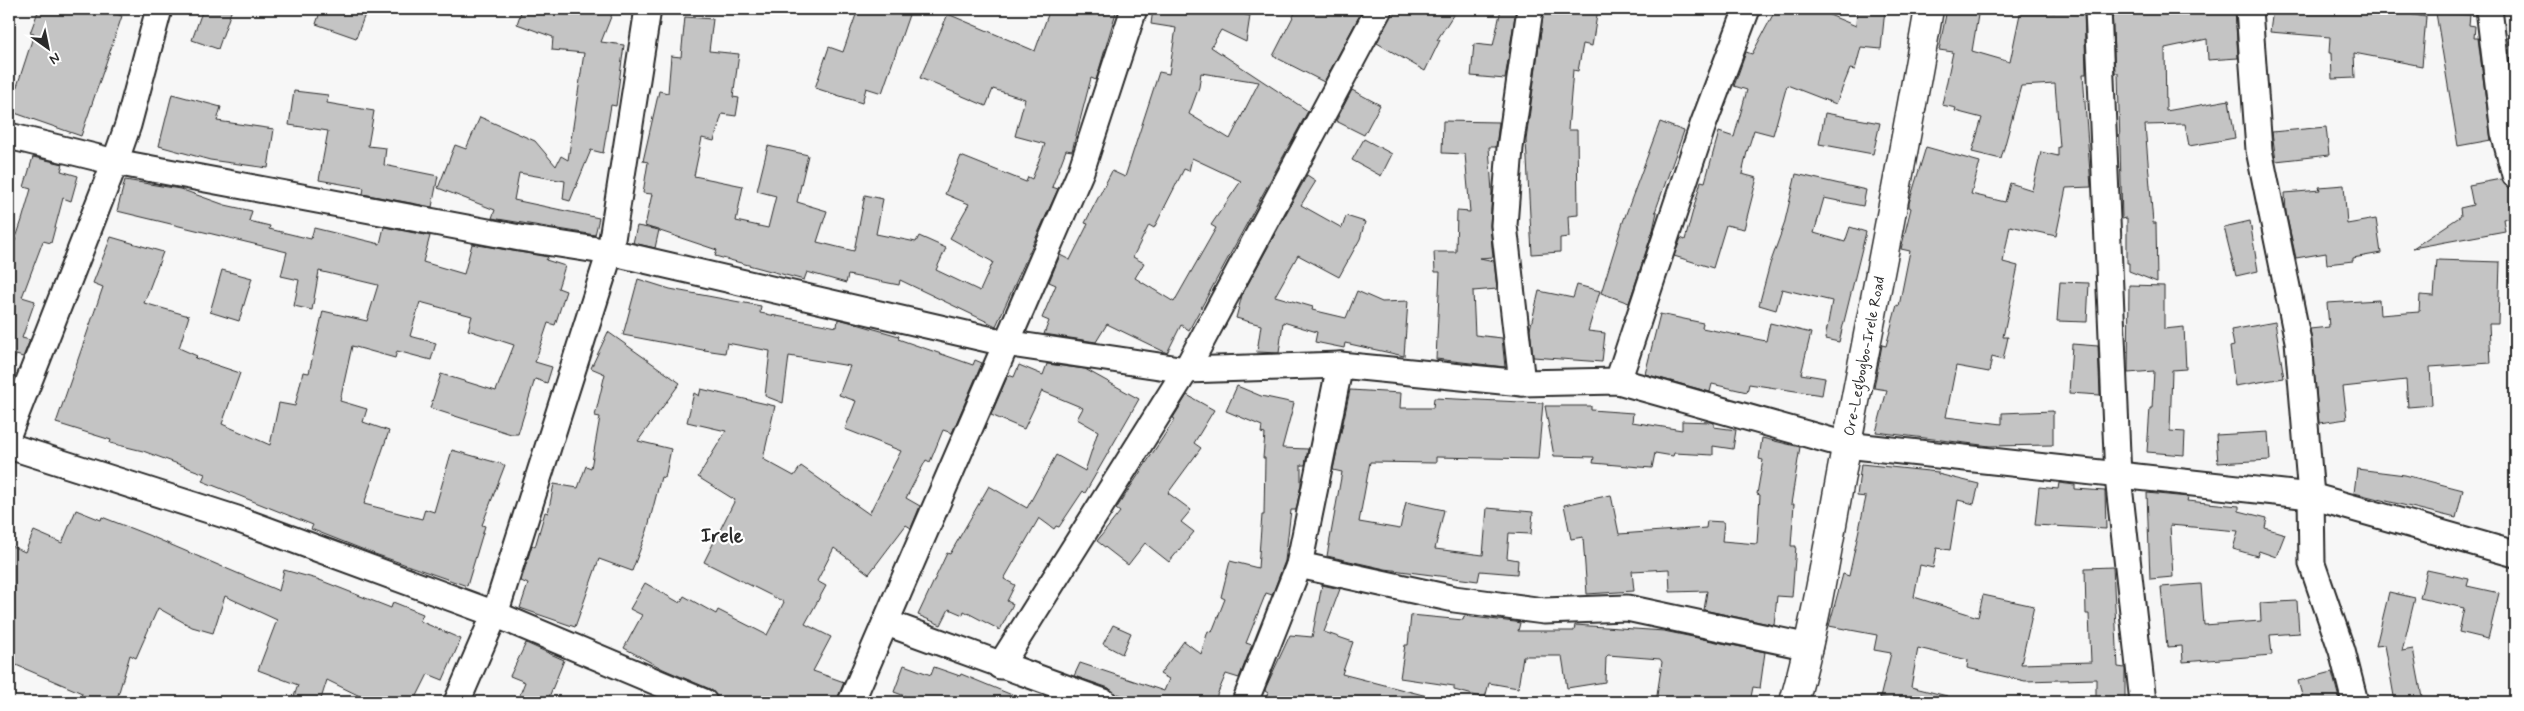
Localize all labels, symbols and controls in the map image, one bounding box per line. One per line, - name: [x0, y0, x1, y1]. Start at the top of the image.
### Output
- north arrow: [22, 22, 72, 72]
- text: N: [46, 48, 63, 68]
- street label: Ore-Legbogbo-Irele Road: [1840, 274, 1891, 438]
- district label: Irele: [701, 523, 744, 550]

